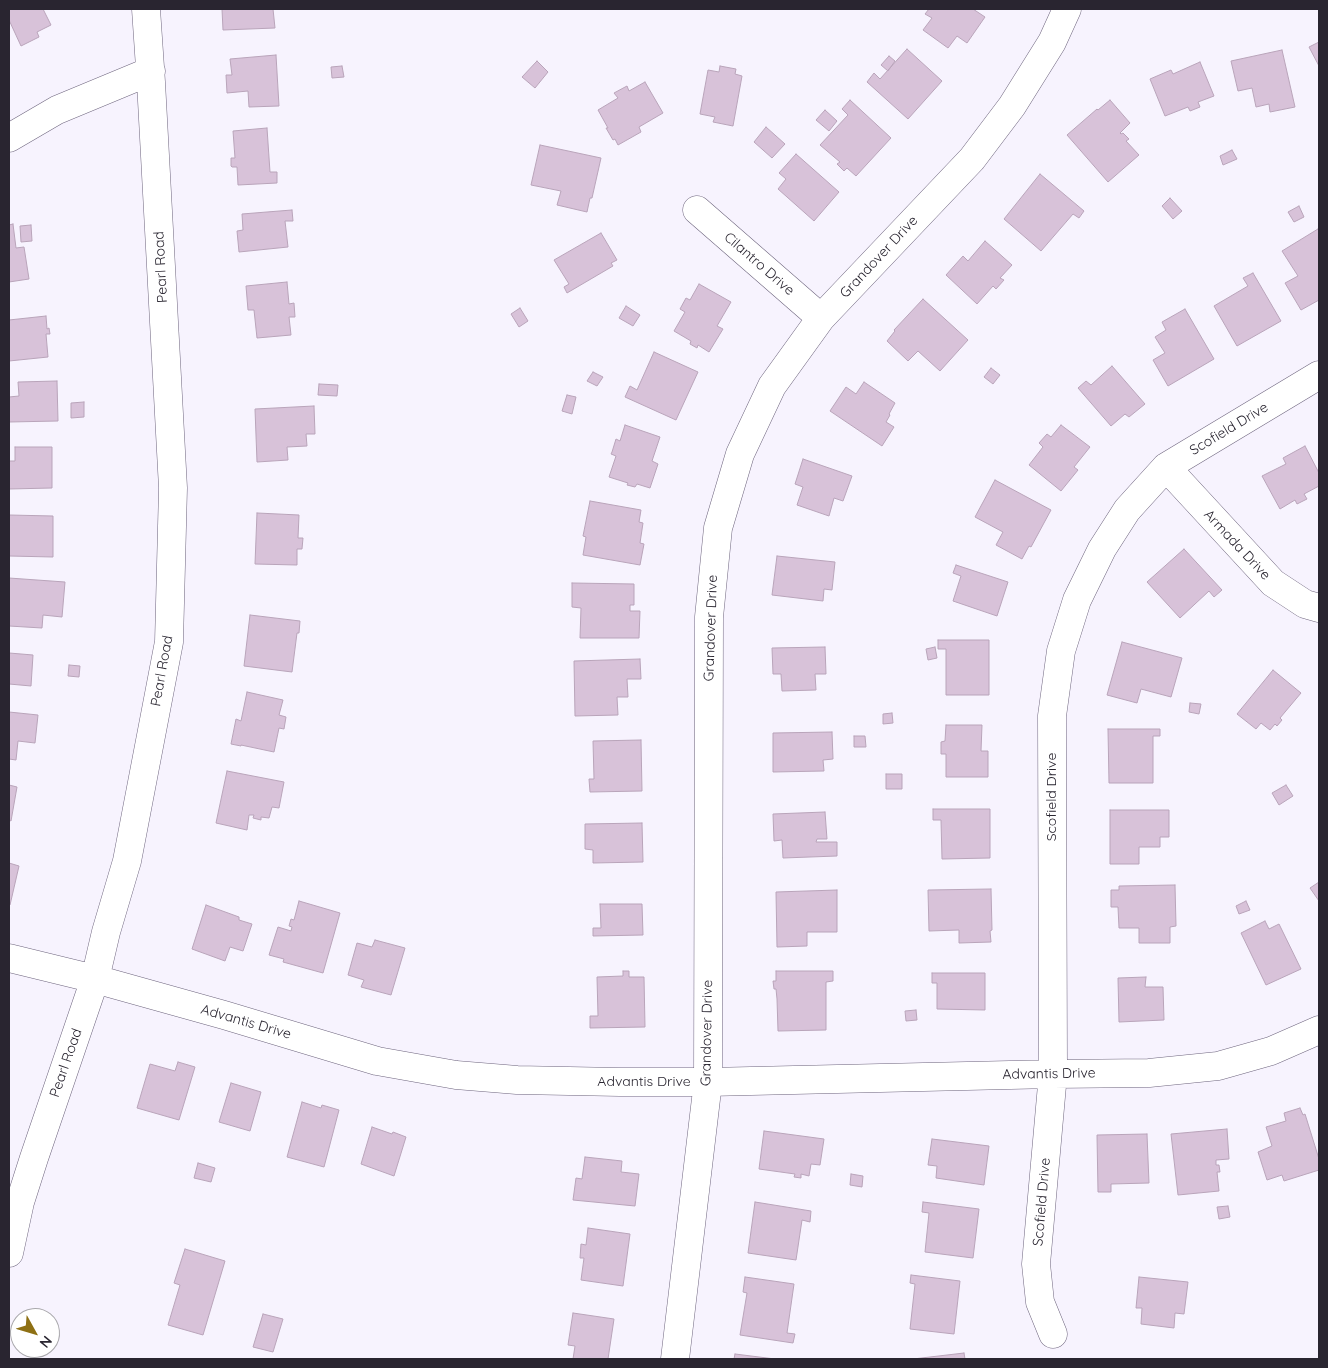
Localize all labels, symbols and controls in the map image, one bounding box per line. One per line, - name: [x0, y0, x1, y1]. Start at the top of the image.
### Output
- street label: Grandover Drive: [837, 212, 921, 302]
- street label: Cilantro Drive: [720, 229, 798, 299]
- street label: Pearl Road: [151, 231, 171, 303]
- street label: Scofield Drive: [1187, 399, 1271, 459]
- street label: Armada Drive: [1200, 506, 1274, 584]
- street label: Grandover Drive: [701, 574, 721, 682]
- street label: Pearl Road: [147, 634, 177, 708]
- street label: Scofield Drive: [1044, 753, 1060, 841]
- street label: Grandover Drive: [698, 980, 716, 1086]
- street label: Advantis Drive: [199, 1001, 293, 1043]
- street label: Pearl Road: [46, 1026, 86, 1100]
- street label: Advantis Drive: [1002, 1065, 1096, 1083]
- street label: Advantis Drive: [597, 1074, 691, 1090]
- street label: Scofield Drive: [1030, 1157, 1054, 1247]
- north arrow: [10, 1308, 60, 1358]
- text: N: [36, 1332, 56, 1351]

